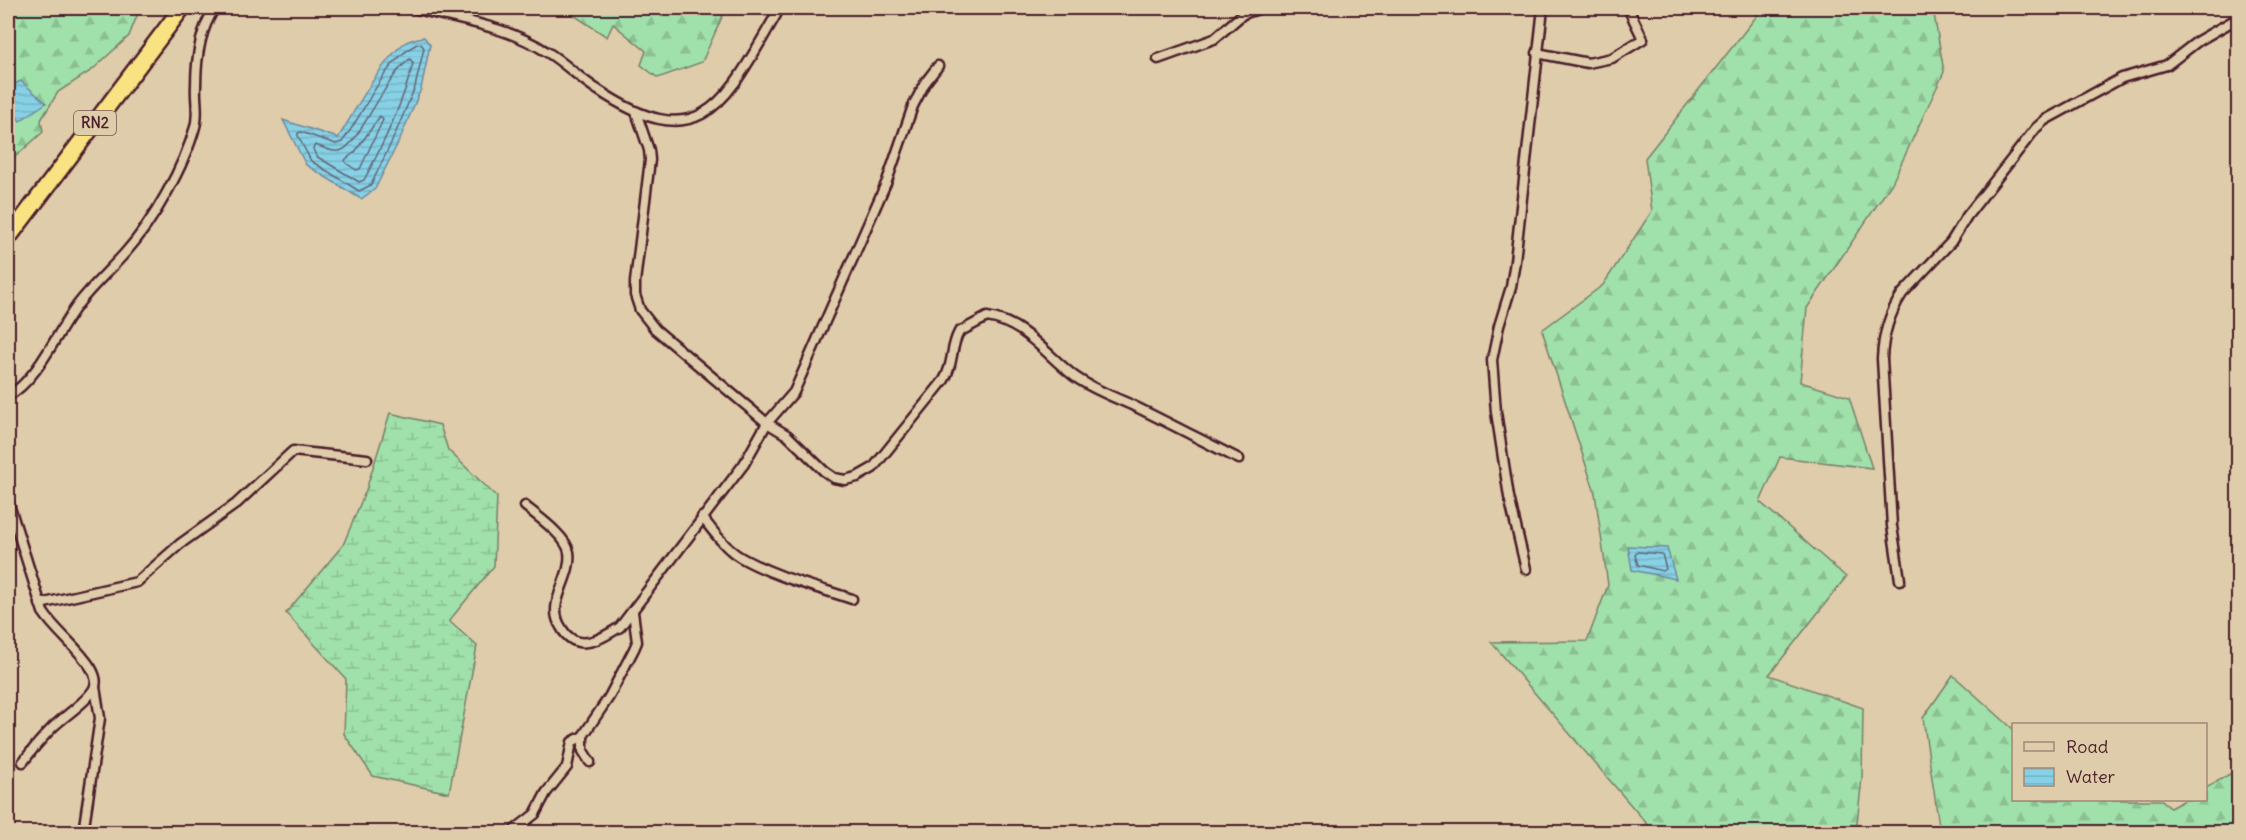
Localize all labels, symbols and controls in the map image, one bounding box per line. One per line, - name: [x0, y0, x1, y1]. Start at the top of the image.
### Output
- road number: RN2: [74, 111, 116, 135]
- legend: [2012, 723, 2207, 801]
- text: Road: [2066, 735, 2109, 758]
- text: Water: [2066, 765, 2116, 788]

